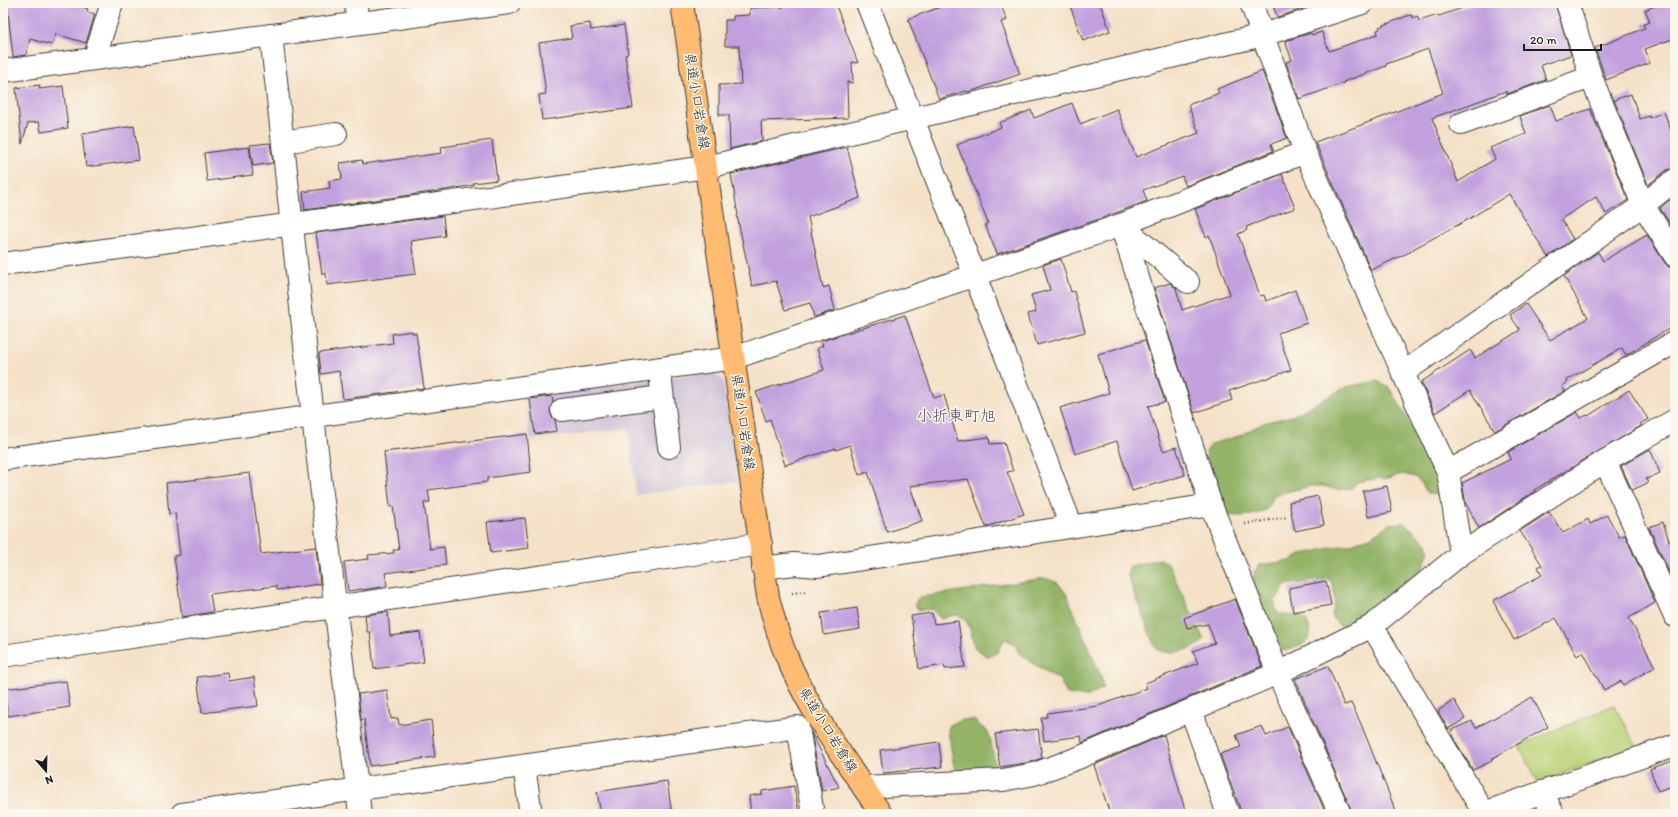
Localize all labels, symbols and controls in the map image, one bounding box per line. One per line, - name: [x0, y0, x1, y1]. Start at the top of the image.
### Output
- scale bar: [1524, 26, 1601, 52]
- text: 20 m: [1530, 33, 1557, 47]
- street label: 県道小口岩倉線: [681, 51, 713, 151]
- street label: 県道小口岩倉線: [728, 372, 758, 472]
- district label: 小折東町旭: [916, 406, 996, 425]
- street label: 県道小口岩倉線: [795, 684, 861, 776]
- north arrow: [26, 751, 66, 791]
- text: N: [44, 773, 55, 787]

